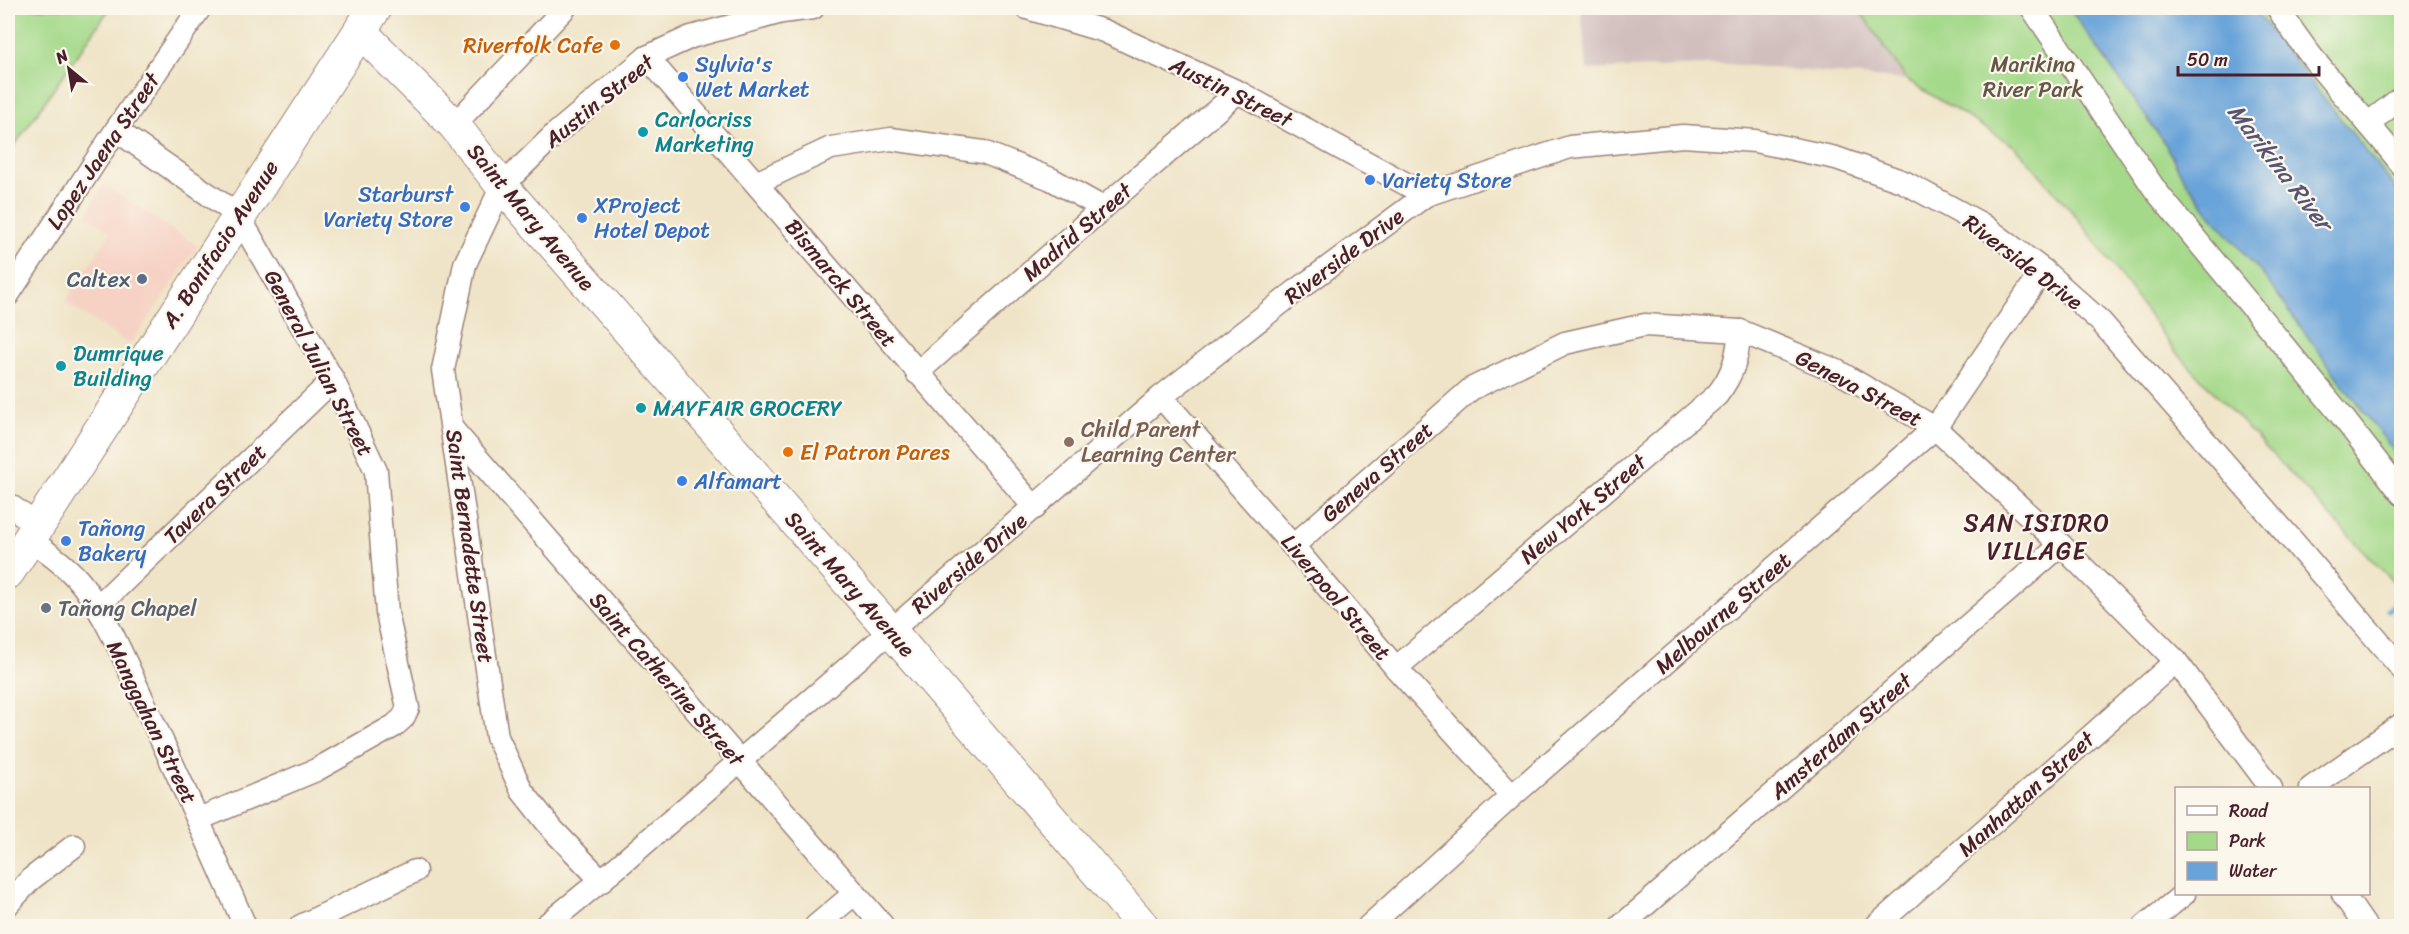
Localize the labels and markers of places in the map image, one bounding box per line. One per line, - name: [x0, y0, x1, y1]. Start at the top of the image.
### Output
- place label: Riverfolk Cafe: [463, 26, 603, 65]
- marker: Riverfolk Cafe: [608, 38, 622, 52]
- place label: Sylvia's Wet Market: [695, 45, 810, 109]
- marker: Sylvia's Wet Market: [676, 70, 690, 84]
- place label: Carlocriss Marketing: [655, 100, 754, 164]
- marker: Carlocriss Marketing: [636, 125, 650, 139]
- place label: Variety Store: [1382, 161, 1512, 200]
- marker: Variety Store: [1363, 173, 1377, 187]
- place label: Starburst Variety Store: [323, 175, 454, 239]
- place label: XProject Hotel Depot: [593, 186, 710, 250]
- marker: Starburst Variety Store: [458, 200, 472, 214]
- marker: XProject Hotel Depot: [575, 211, 589, 225]
- place label: Caltex: [67, 260, 131, 299]
- marker: Caltex: [135, 272, 149, 286]
- place label: Dumrique Building: [73, 334, 164, 398]
- marker: Dumrique Building: [54, 359, 68, 373]
- place label: MAYFAIR GROCERY: [653, 389, 843, 428]
- marker: MAYFAIR GROCERY: [634, 401, 648, 415]
- place label: Child Parent Learning Center: [1081, 410, 1237, 474]
- place label: El Patron Pares: [800, 433, 950, 472]
- marker: Child Parent Learning Center: [1062, 435, 1076, 449]
- marker: El Patron Pares: [781, 445, 795, 459]
- place label: Alfamart: [693, 462, 782, 501]
- marker: Alfamart: [675, 474, 689, 488]
- place label: Tañong Bakery: [78, 509, 147, 573]
- marker: Tañong Bakery: [59, 534, 73, 548]
- place label: Tañong Chapel: [58, 589, 197, 628]
- marker: Tañong Chapel: [39, 601, 53, 615]

